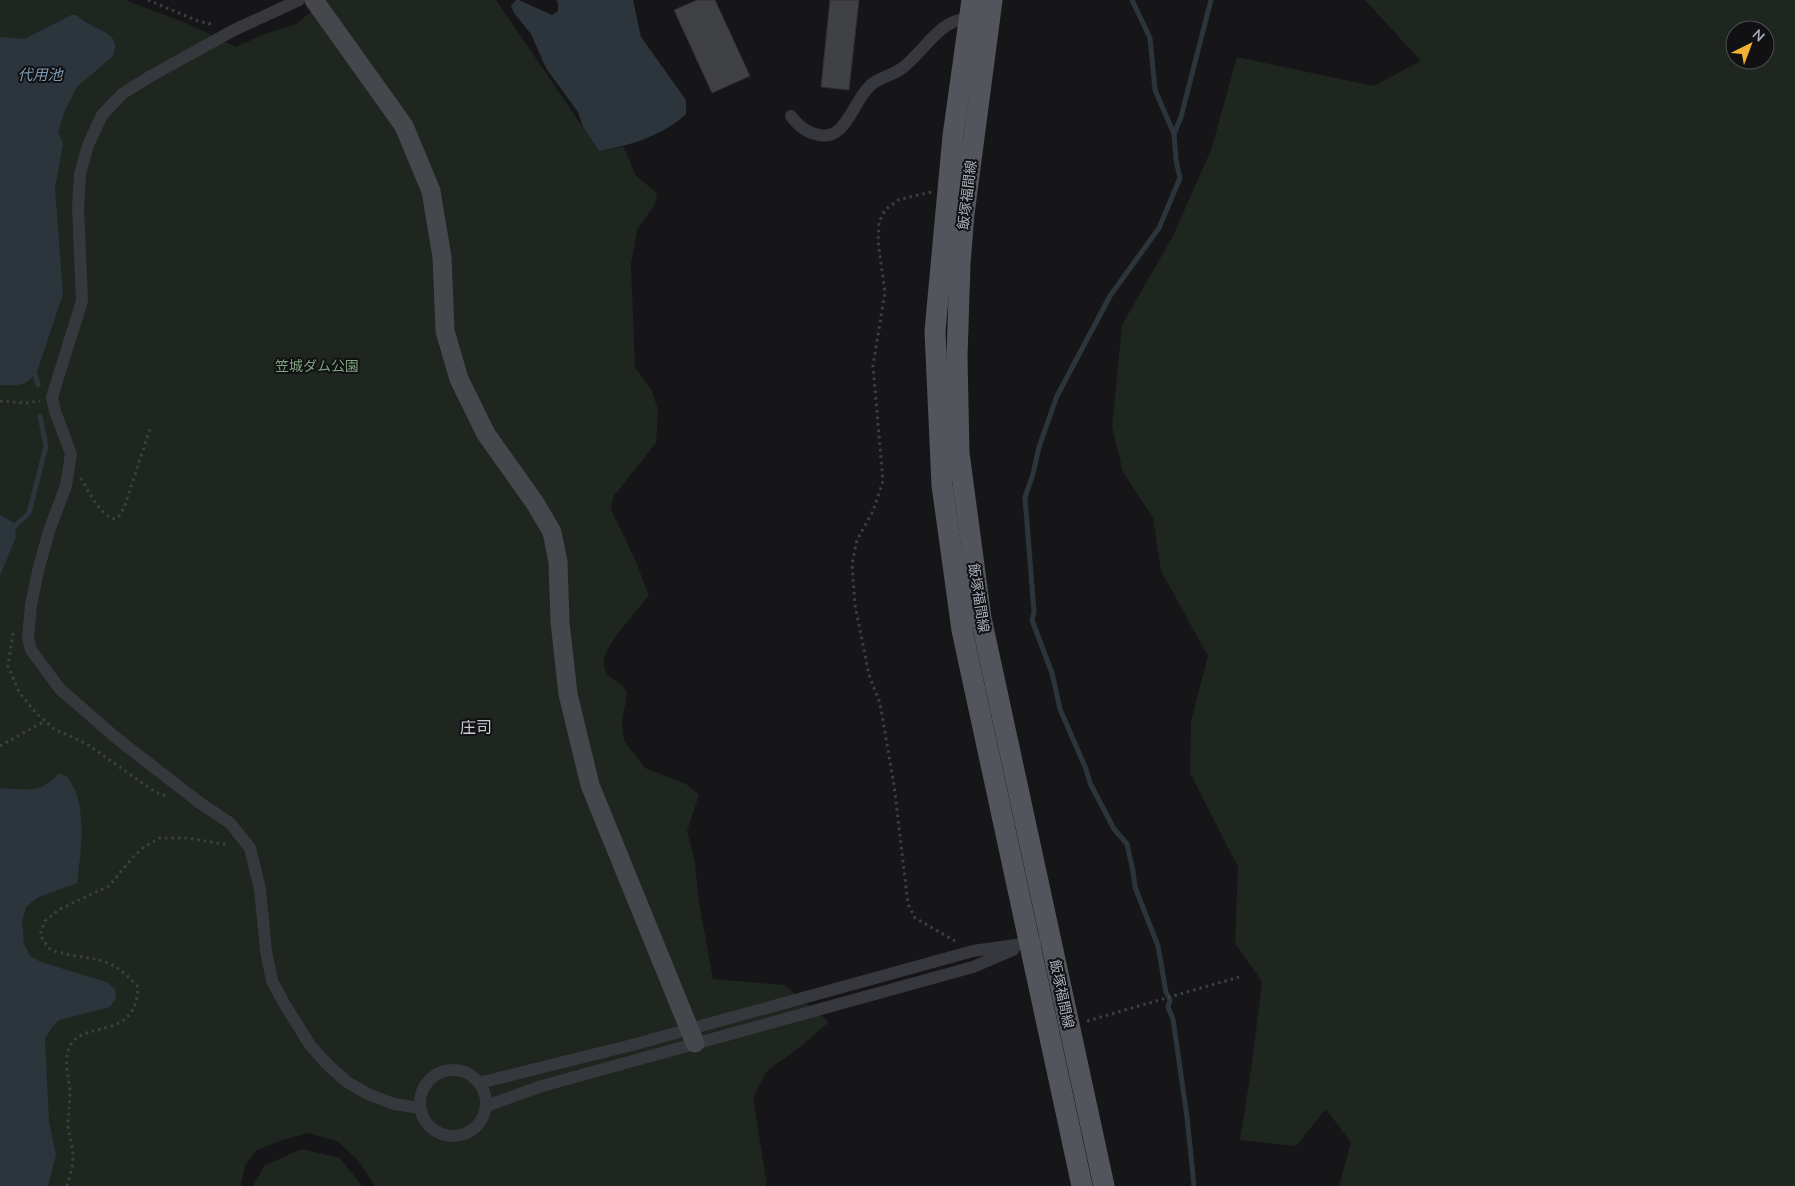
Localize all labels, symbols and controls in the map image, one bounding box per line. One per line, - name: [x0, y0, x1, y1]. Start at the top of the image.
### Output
- north arrow: [1725, 20, 1775, 70]
- text: N: [1748, 25, 1769, 46]
- water label: 代用池: [17, 65, 64, 85]
- street label: 飯塚福間線: [954, 159, 981, 231]
- park label: 笠城ダム公園: [275, 357, 359, 376]
- street label: 飯塚福間線: [964, 562, 993, 634]
- district label: 庄司: [460, 717, 492, 739]
- street label: 飯塚福間線: [1045, 958, 1078, 1030]

